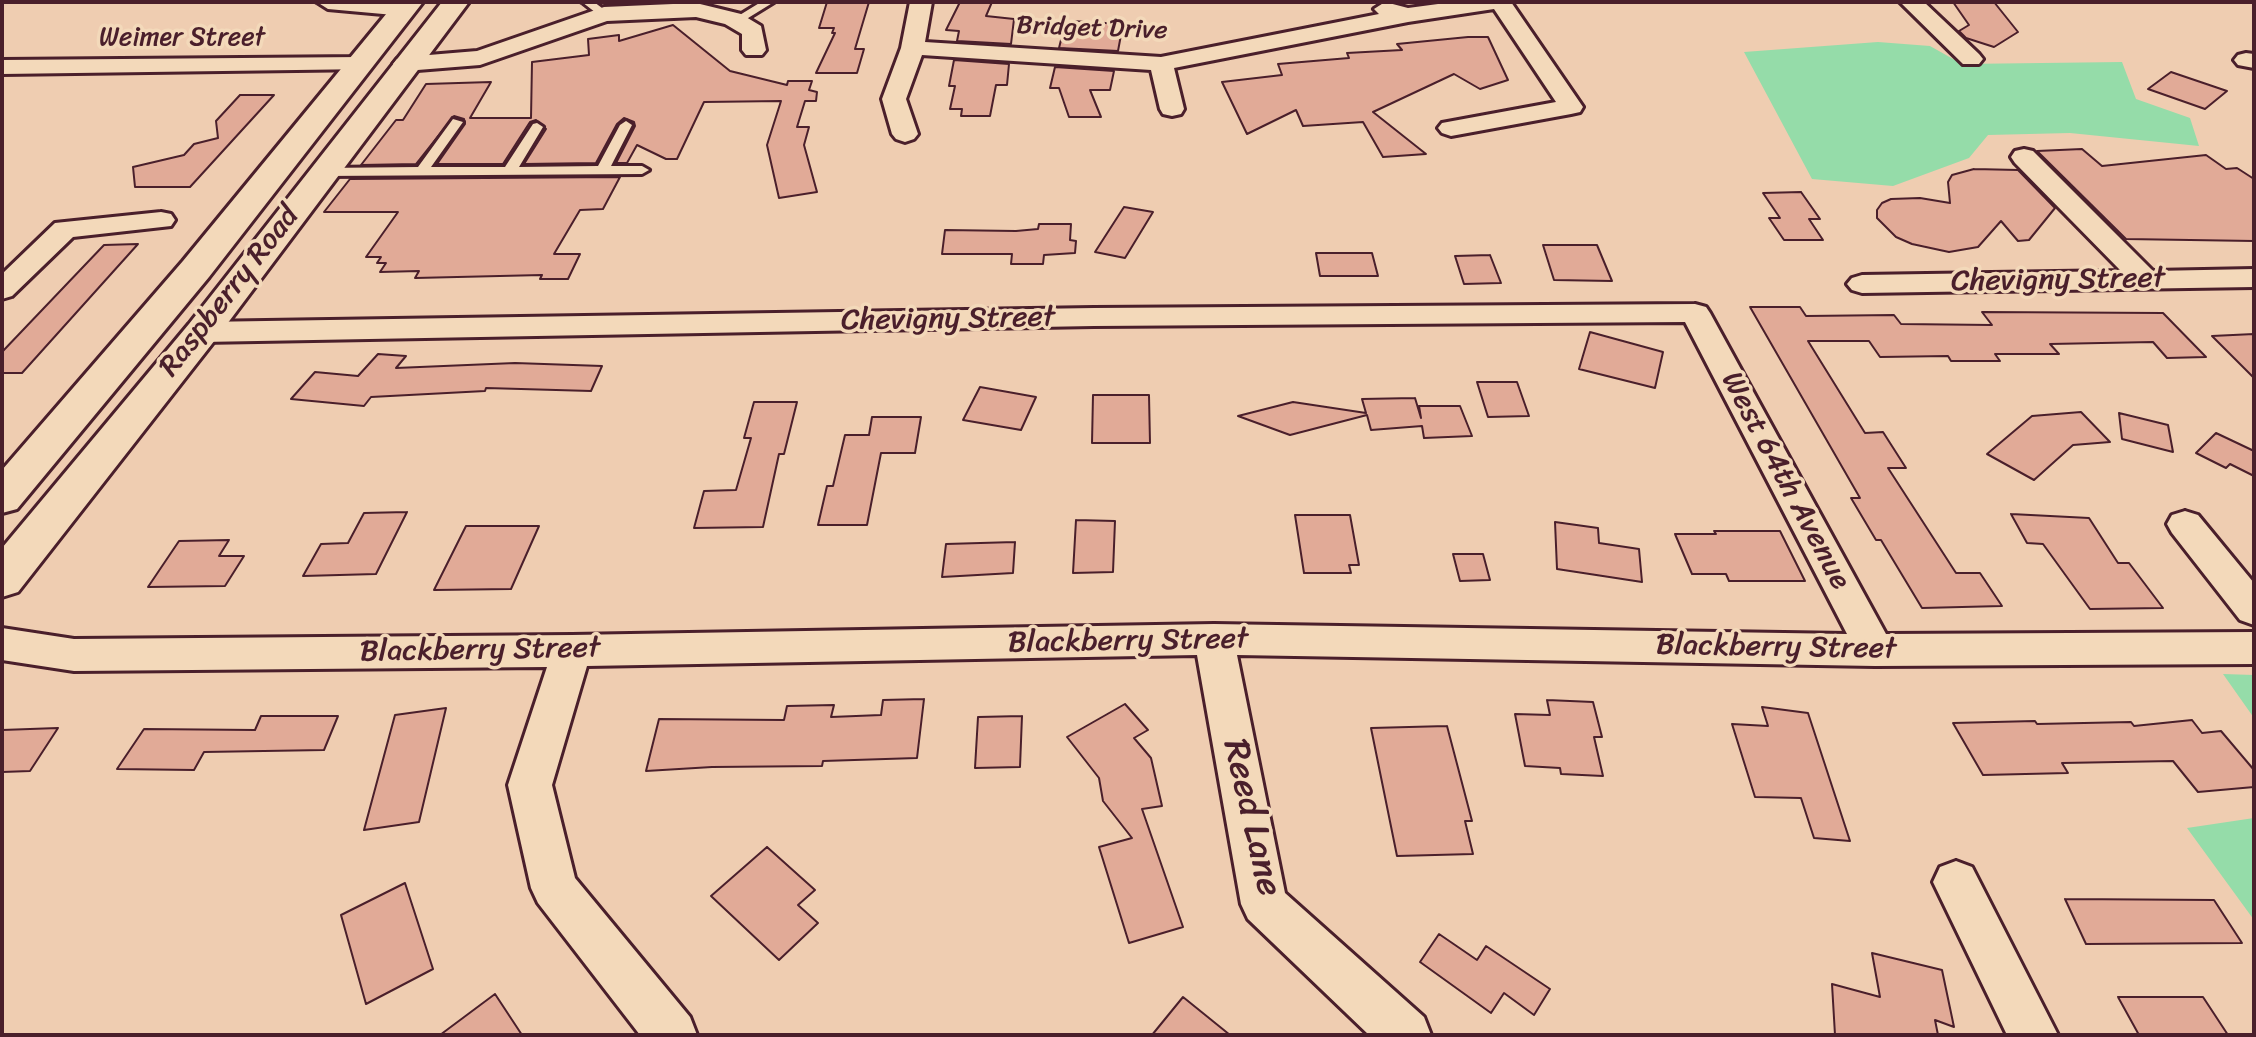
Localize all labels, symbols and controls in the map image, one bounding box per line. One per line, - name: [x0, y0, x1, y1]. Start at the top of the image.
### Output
- street label: Bridget Drive: [1016, 11, 1168, 47]
- street label: Weimer Street: [99, 22, 265, 54]
- street label: Raspberry Road: [152, 200, 308, 384]
- street label: Chevigny Street: [1951, 261, 2165, 301]
- street label: Chevigny Street: [841, 300, 1055, 340]
- street label: West 64th Avenue: [1712, 366, 1858, 596]
- street label: Blackberry Street: [1007, 622, 1249, 662]
- street label: Blackberry Street: [1655, 628, 1897, 668]
- street label: Blackberry Street: [359, 631, 601, 671]
- street label: Reed Lane: [1212, 735, 1290, 901]

